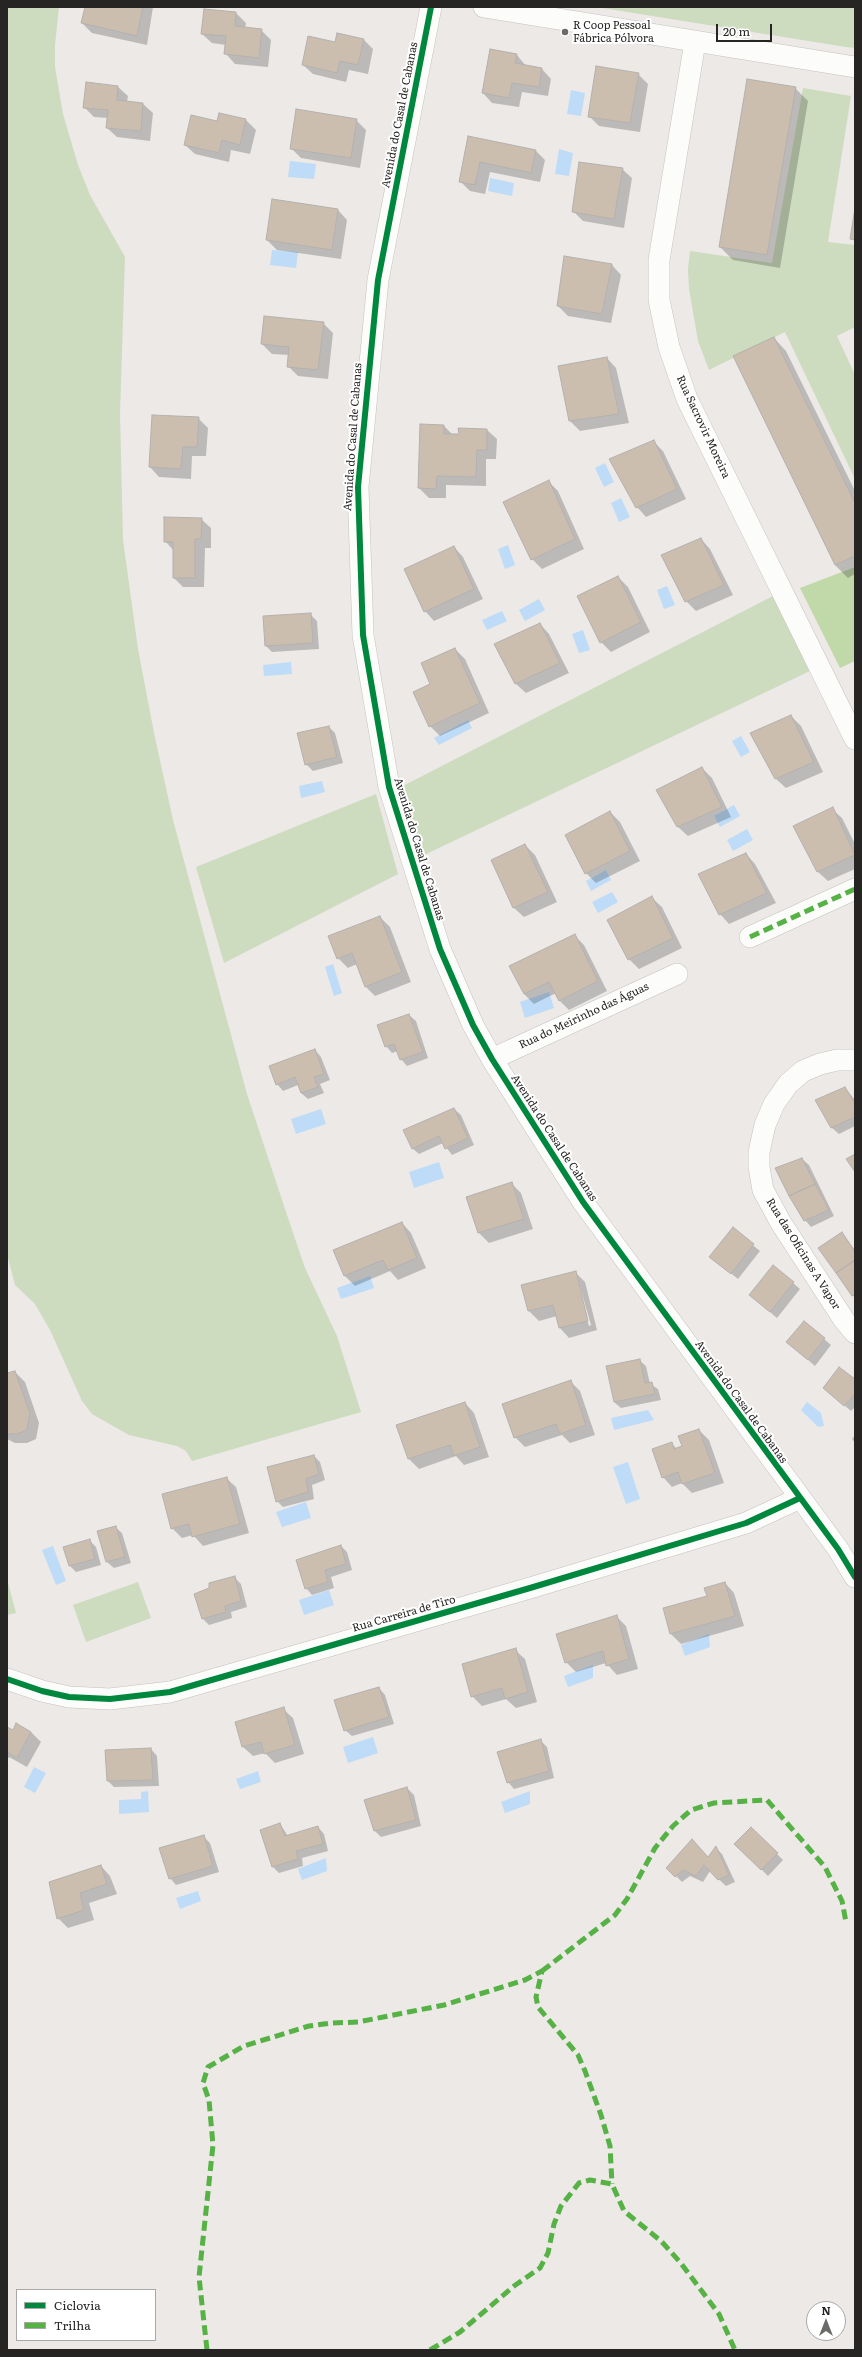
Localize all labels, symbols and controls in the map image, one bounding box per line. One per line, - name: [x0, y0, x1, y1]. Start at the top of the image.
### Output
- scale bar: [718, 16, 774, 42]
- place label: R Coop Pessoal Fábrica Pólvora: [573, 19, 654, 45]
- text: 20 m: [723, 22, 750, 40]
- marker: R Coop Pessoal Fábrica Pólvora: [560, 27, 570, 37]
- street label: Avenida do Casal de Cabanas: [379, 41, 421, 189]
- street label: Avenida do Casal de Cabanas: [341, 362, 365, 512]
- street label: Rua Sacrovir Moreira: [673, 373, 733, 481]
- street label: Avenida do Casal de Cabanas: [391, 776, 447, 922]
- street label: Rua do Meirinho das Águas: [517, 980, 651, 1052]
- street label: Avenida do Casal de Cabanas: [508, 1072, 600, 1204]
- street label: Rua das Oficinas A Vapor: [763, 1196, 843, 1312]
- street label: Avenida do Casal de Cabanas: [692, 1338, 790, 1466]
- street label: Rua Carreira de Tiro: [351, 1593, 457, 1635]
- legend: [16, 2289, 156, 2341]
- text: Ciclovia: [54, 2296, 101, 2314]
- north arrow: [806, 2301, 846, 2341]
- text: N: [821, 2302, 831, 2318]
- text: Trilha: [54, 2316, 91, 2334]

